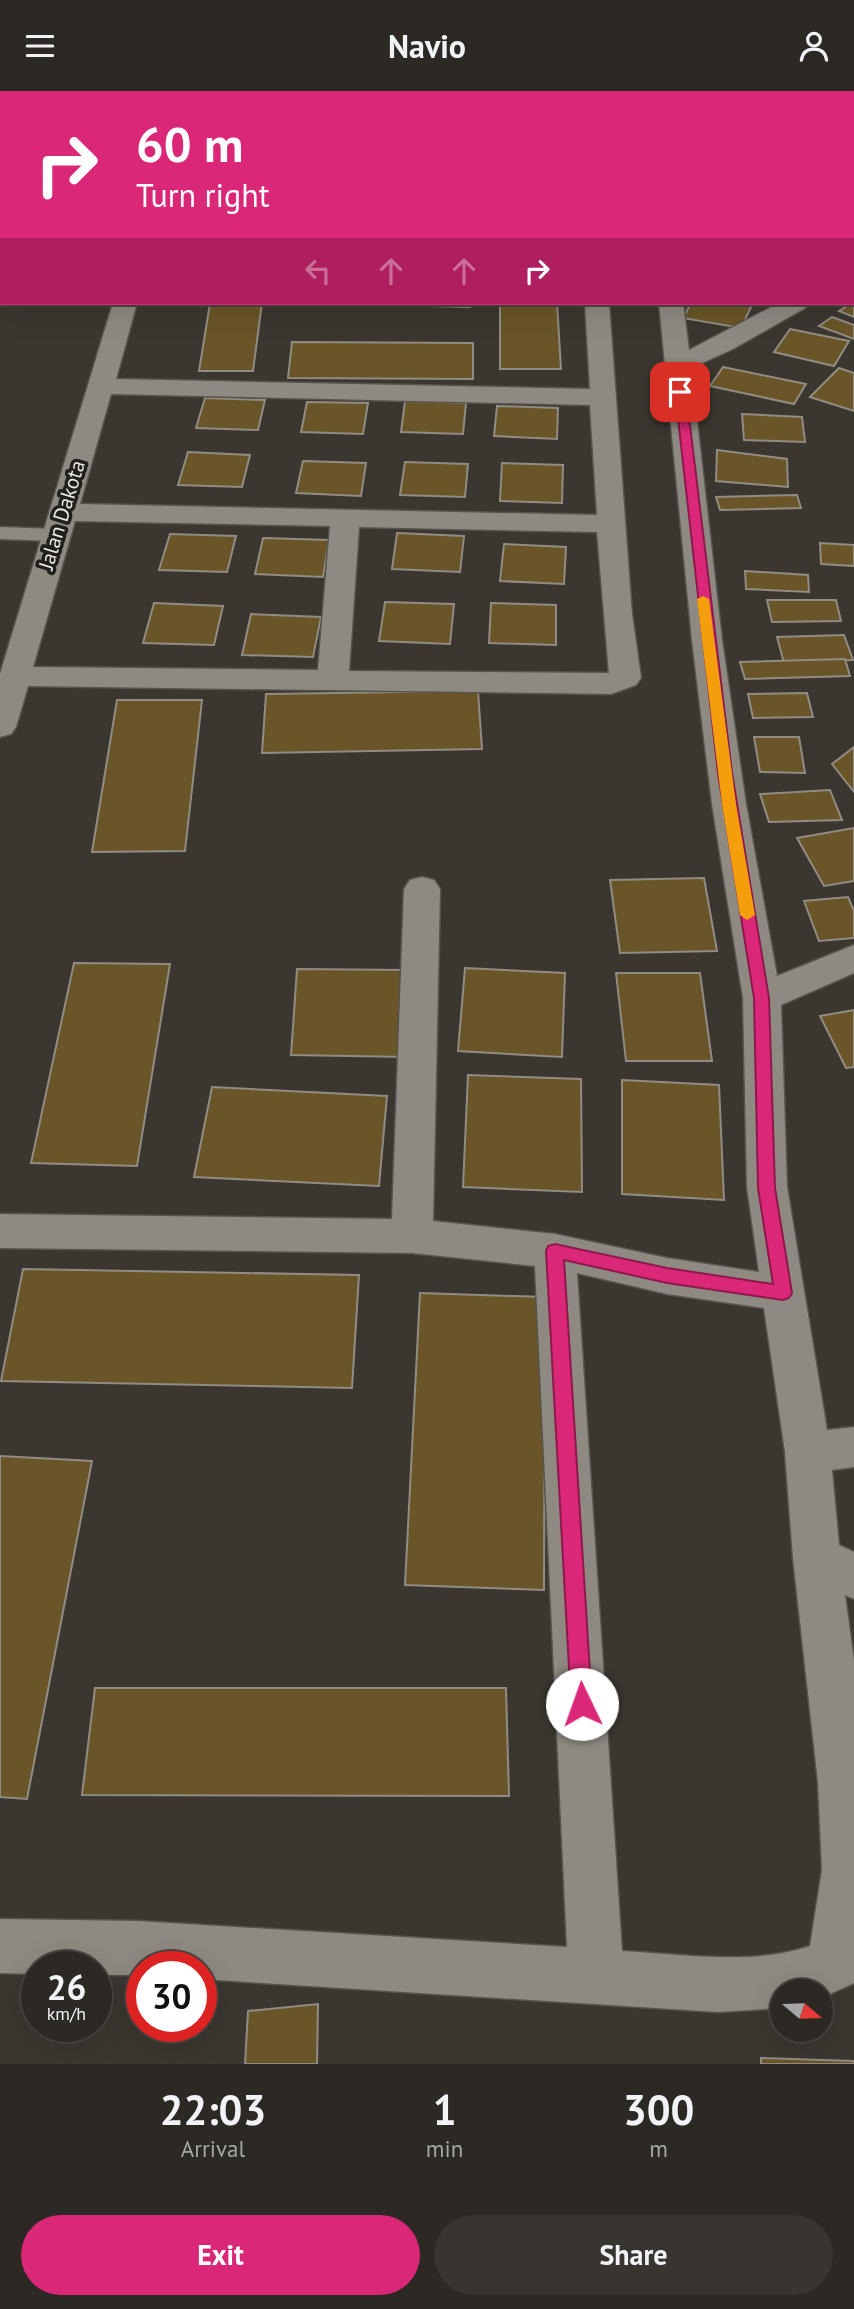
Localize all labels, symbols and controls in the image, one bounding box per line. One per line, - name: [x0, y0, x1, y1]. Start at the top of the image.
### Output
- text: Navio: [388, 25, 466, 67]
- icon: menu: [21, 27, 59, 65]
- icon: person: [795, 27, 833, 65]
- text: 60 m: [136, 112, 243, 176]
- icon: right: [21, 119, 112, 210]
- text: Turn right: [136, 174, 270, 216]
- icon: left: [299, 252, 337, 290]
- icon: ahead: [372, 252, 410, 290]
- icon: ahead: [445, 252, 483, 290]
- icon: right: [518, 252, 556, 290]
- pin: [650, 362, 710, 422]
- icon: arrive: [661, 373, 699, 411]
- street label: Jalan Dakota: [32, 457, 91, 574]
- position arrow: [545, 1667, 619, 1741]
- speed limit sign: 30: [126, 1951, 217, 2042]
- text: 26: [47, 1964, 86, 2010]
- north arrow: [770, 1979, 833, 2042]
- map controls: [770, 1979, 833, 2042]
- text: km/h: [47, 2002, 86, 2025]
- text: 22:03: [160, 2082, 266, 2137]
- text: 1: [433, 2082, 456, 2137]
- text: 300: [623, 2082, 694, 2137]
- text: Arrival: [181, 2134, 245, 2163]
- text: min: [426, 2134, 463, 2163]
- text: m: [649, 2134, 668, 2163]
- button: Exit: [21, 2215, 420, 2295]
- button: Share: [434, 2215, 833, 2295]

